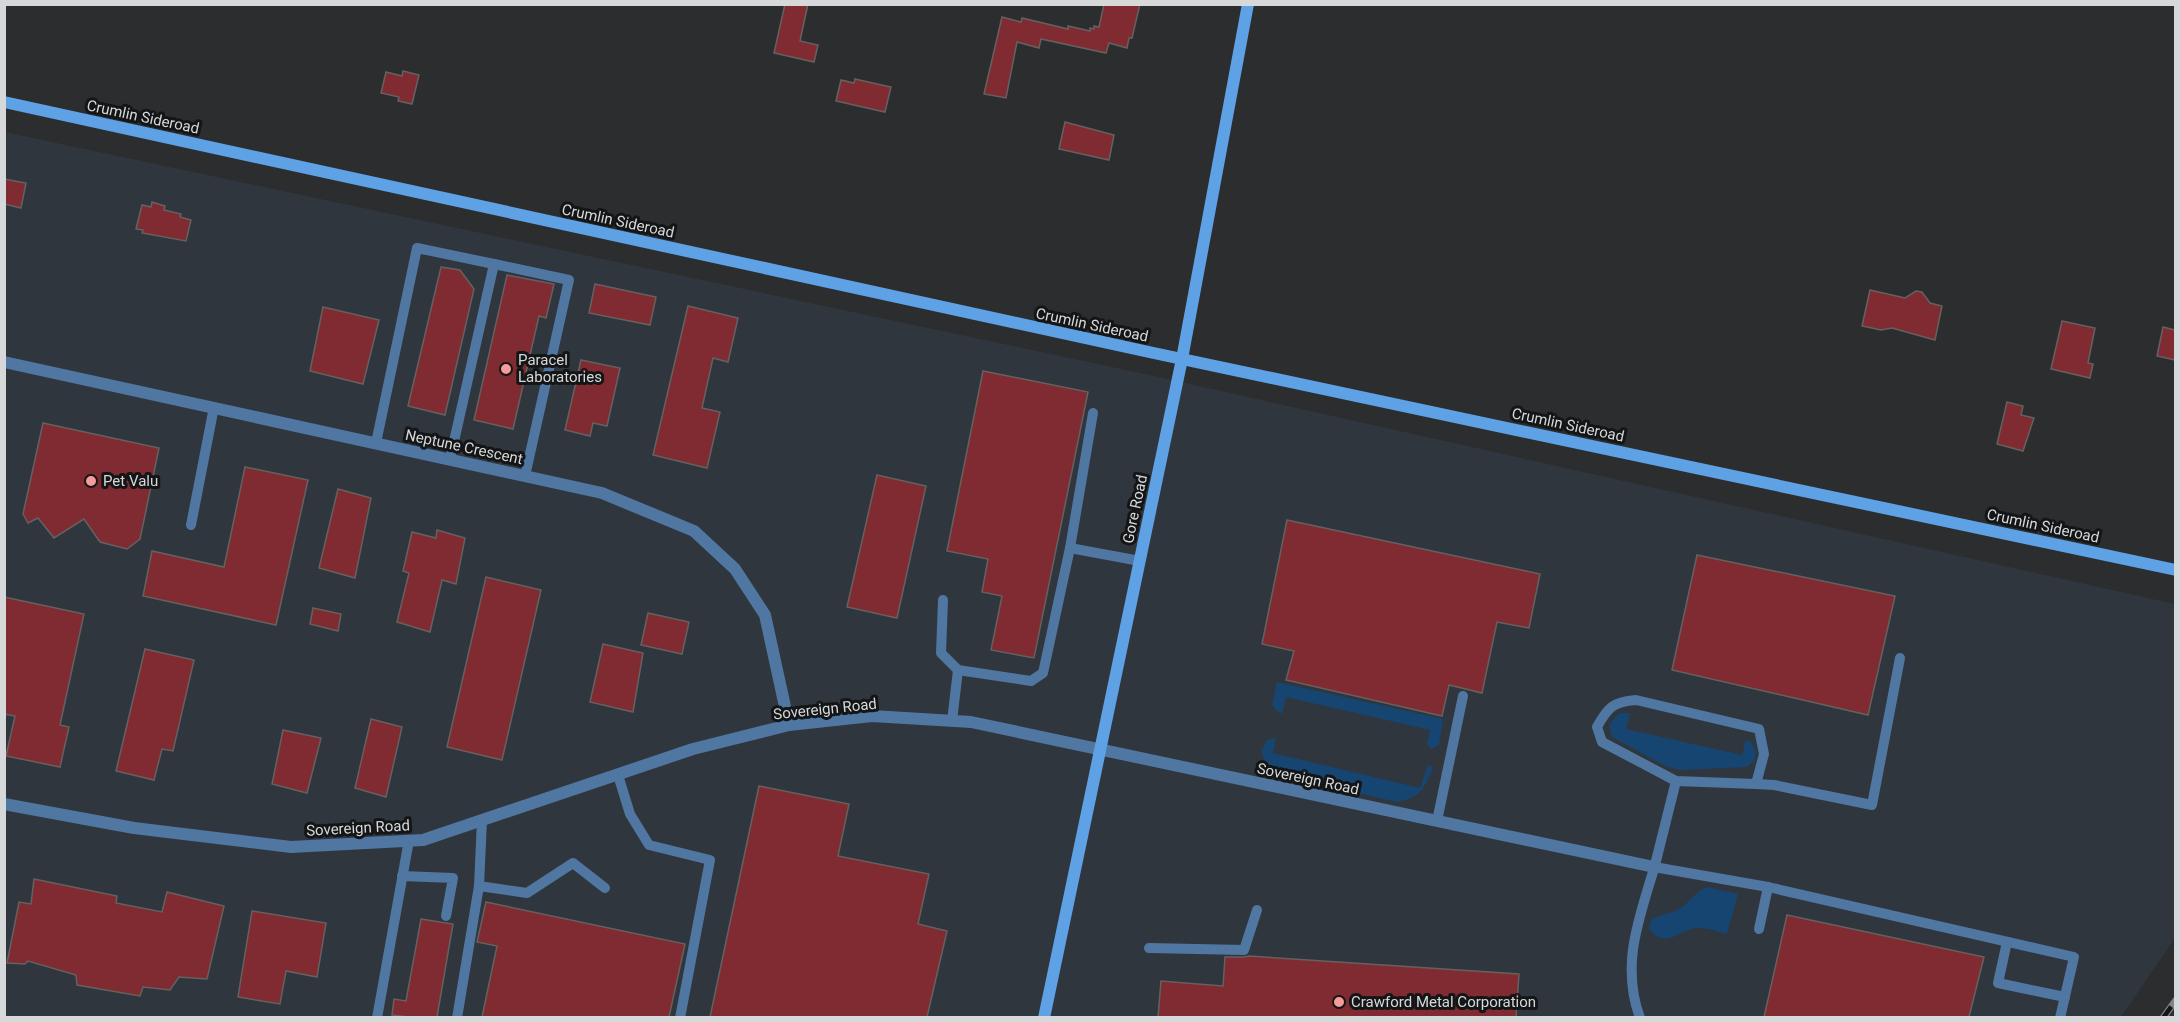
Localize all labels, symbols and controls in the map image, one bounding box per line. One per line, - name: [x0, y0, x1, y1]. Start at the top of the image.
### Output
- street label: Crumlin Sideroad: [85, 96, 201, 138]
- street label: Crumlin Sideroad: [560, 200, 676, 242]
- street label: Crumlin Sideroad: [1034, 304, 1150, 346]
- place label: Paracel Laboratories: [518, 351, 602, 386]
- marker: Paracel Laboratories: [499, 362, 513, 376]
- street label: Crumlin Sideroad: [1510, 404, 1626, 446]
- street label: Neptune Crescent: [404, 426, 524, 468]
- place label: Pet Valu: [103, 472, 158, 490]
- street label: Gore Road: [1119, 473, 1151, 545]
- marker: Pet Valu: [84, 474, 98, 488]
- street label: Crumlin Sideroad: [1985, 505, 2101, 547]
- street label: Sovereign Road: [772, 695, 878, 723]
- street label: Sovereign Road: [1255, 759, 1361, 799]
- street label: Sovereign Road: [306, 816, 410, 840]
- place label: Crawford Metal Corporation: [1351, 993, 1536, 1011]
- marker: Crawford Metal Corporation: [1332, 995, 1346, 1009]

